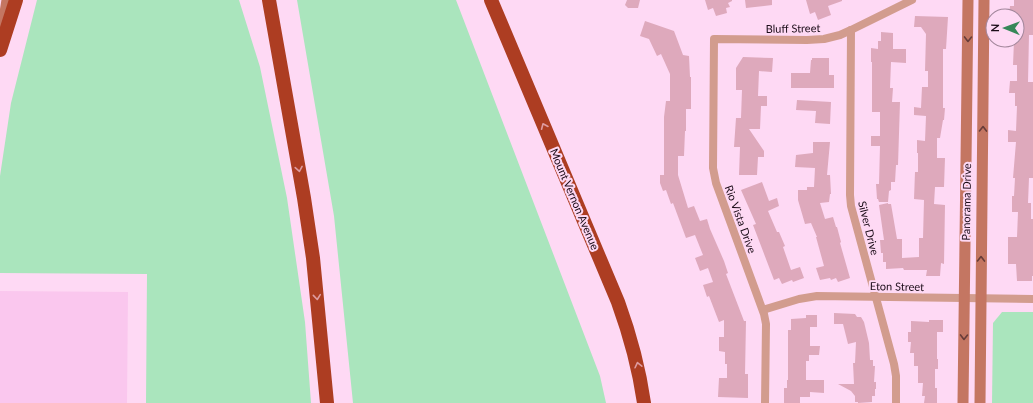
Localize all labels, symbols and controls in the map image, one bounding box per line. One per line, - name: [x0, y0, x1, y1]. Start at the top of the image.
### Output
- north arrow: [985, 8, 1025, 48]
- street label: Bluff Street: [766, 21, 820, 35]
- text: N: [988, 23, 1001, 32]
- one-way arrow: [964, 36, 972, 42]
- one-way arrow: [541, 123, 549, 130]
- one-way arrow: [979, 126, 987, 132]
- street label: Mount Vernon Avenue: [548, 146, 602, 252]
- street label: Panorama Drive: [959, 163, 973, 241]
- one-way arrow: [294, 166, 303, 172]
- street label: Rio Vista Drive: [723, 183, 759, 255]
- street label: Silver Drive: [856, 200, 882, 257]
- one-way arrow: [977, 256, 985, 262]
- street label: Eton Street: [870, 279, 924, 293]
- one-way arrow: [312, 294, 321, 300]
- one-way arrow: [960, 334, 968, 340]
- one-way arrow: [634, 361, 642, 368]

